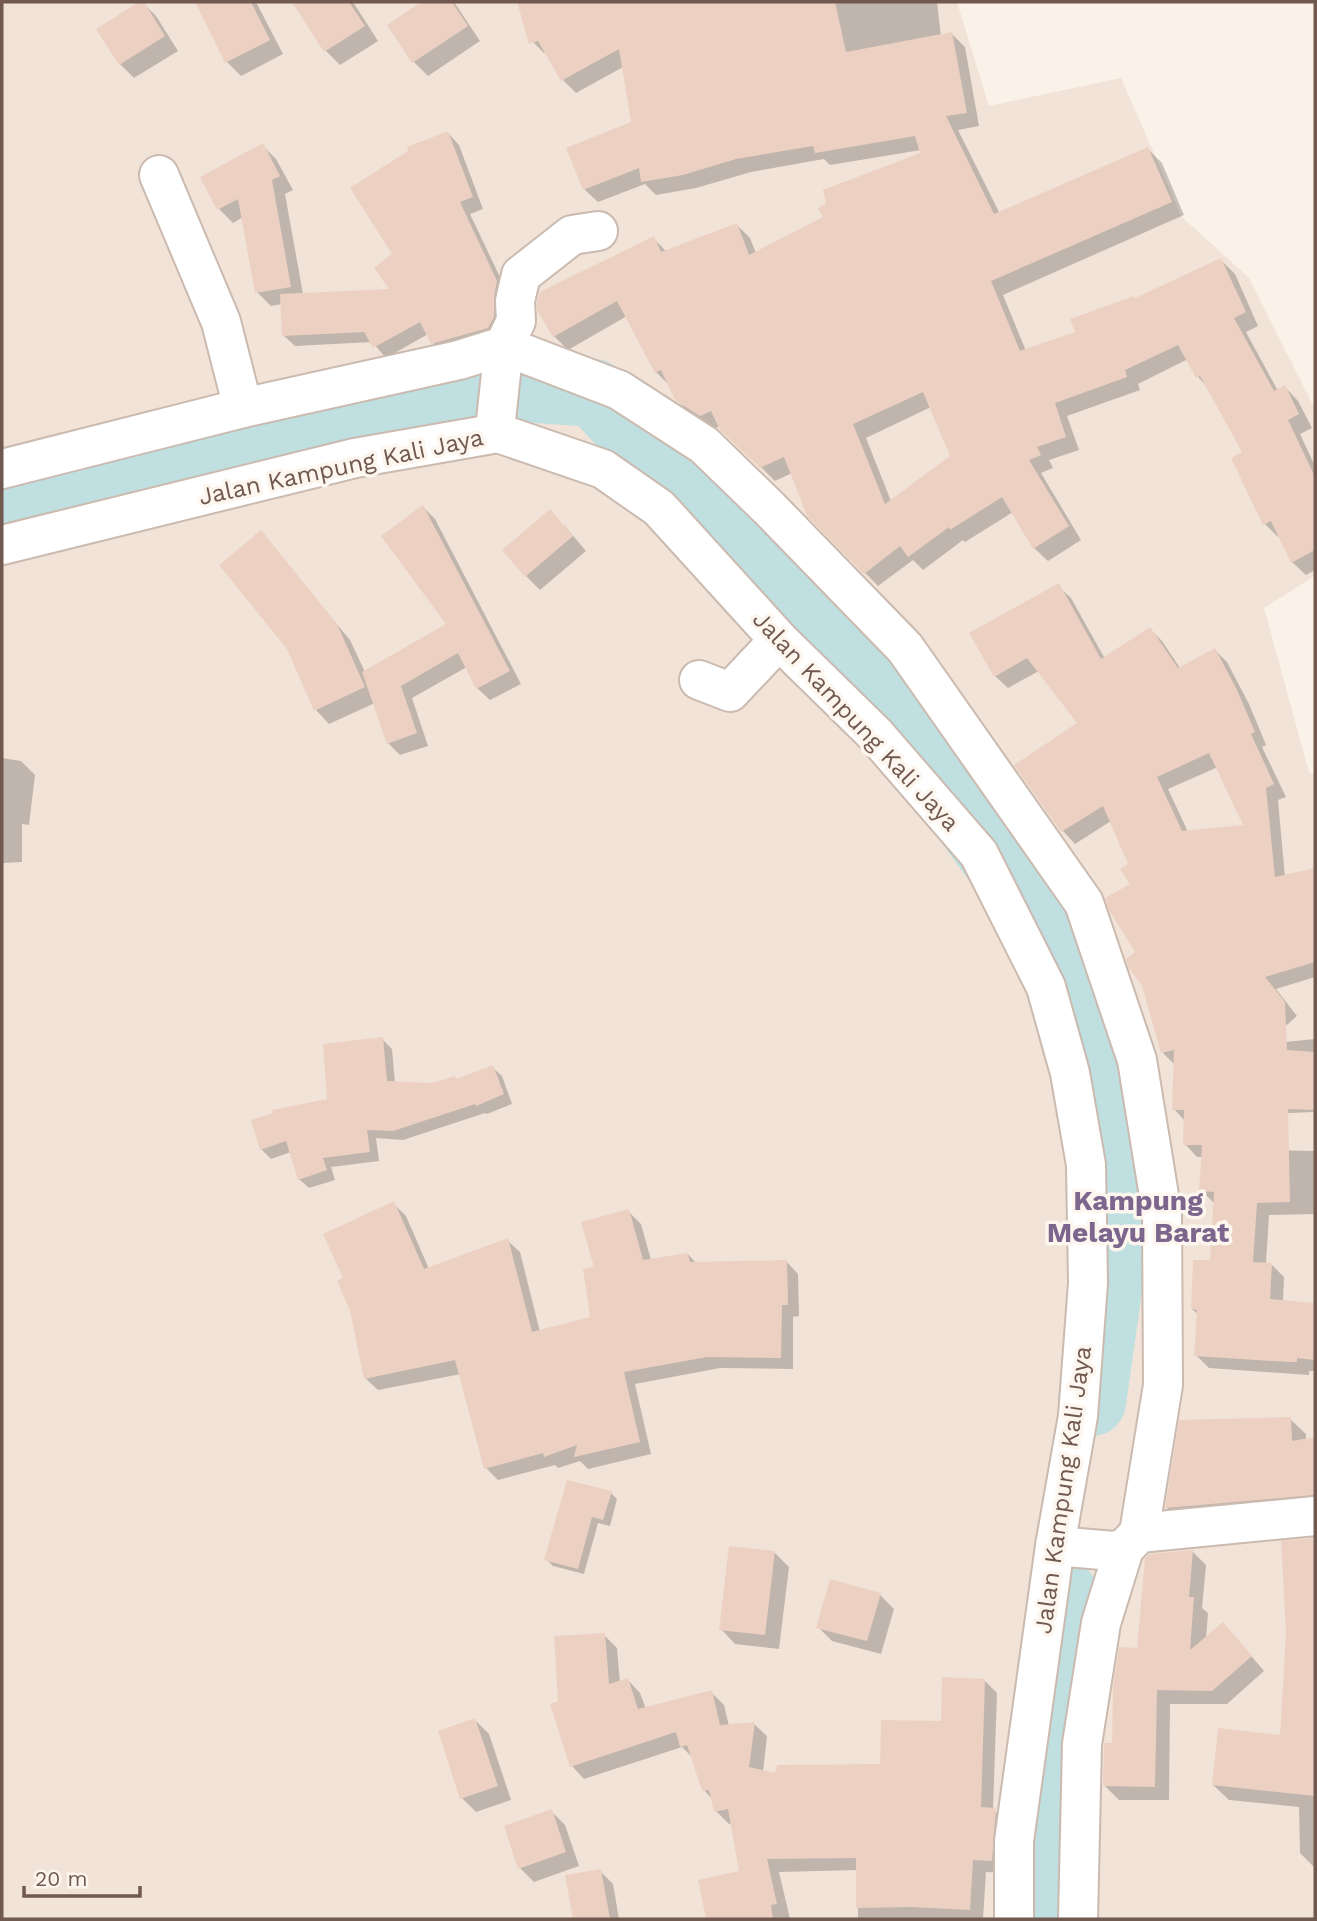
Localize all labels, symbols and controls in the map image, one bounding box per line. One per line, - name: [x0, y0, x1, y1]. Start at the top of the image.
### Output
- street label: Jalan Kampung Kali Jaya: [196, 423, 486, 511]
- street label: Jalan Kampung Kali Jaya: [747, 605, 965, 837]
- district label: Kampung Melayu Barat: [1047, 1184, 1229, 1249]
- street label: Jalan Kampung Kali Jaya: [1029, 1344, 1097, 1636]
- scale bar: [24, 1854, 140, 1898]
- text: 20 m: [35, 1866, 87, 1891]

